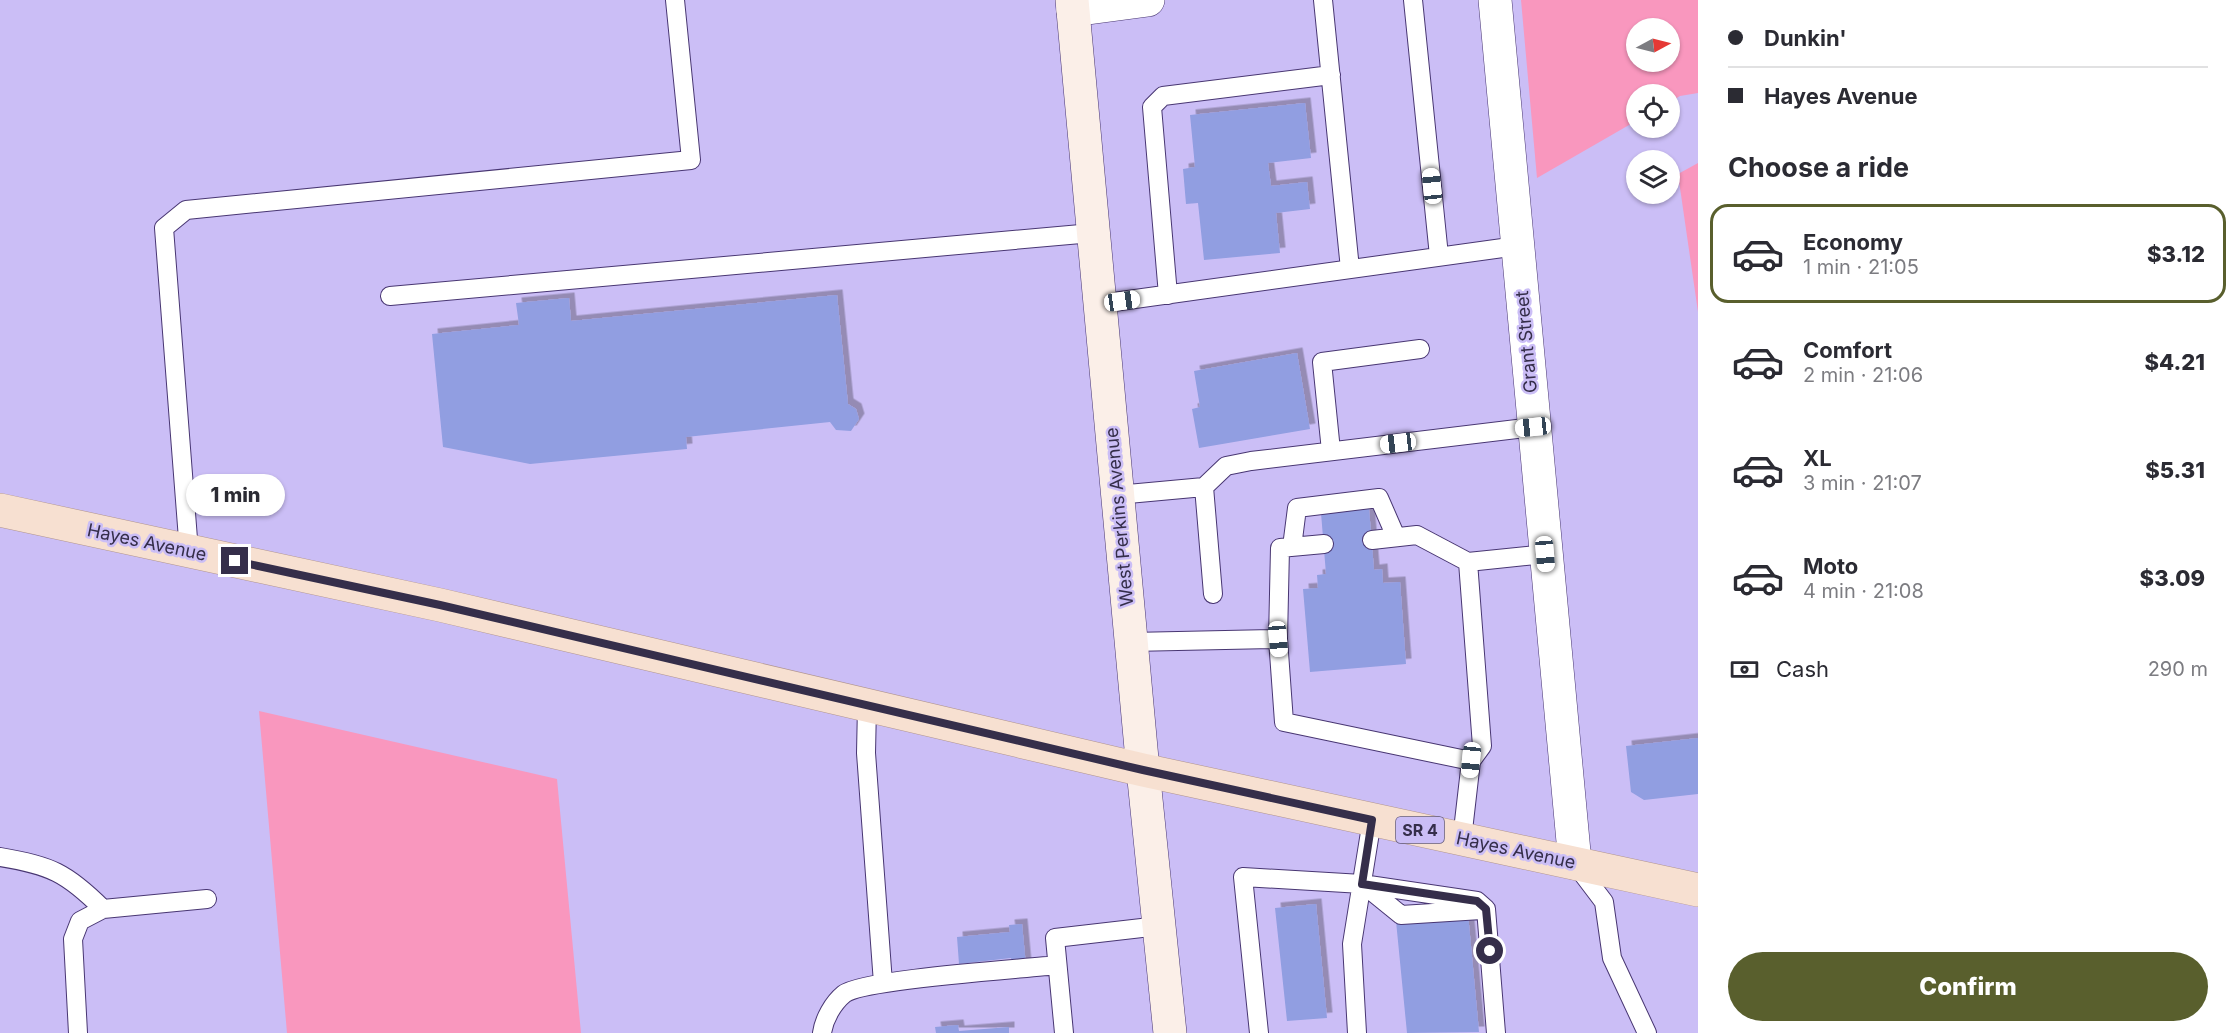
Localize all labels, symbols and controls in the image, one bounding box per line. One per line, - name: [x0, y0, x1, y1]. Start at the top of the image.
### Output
- north arrow: [1626, 18, 1680, 72]
- map controls: [1626, 18, 1680, 204]
- text: Dunkin': [1764, 25, 1847, 51]
- text: Hayes Avenue: [1764, 83, 1918, 109]
- button: locate: [1626, 84, 1680, 138]
- button: layers: [1626, 150, 1680, 204]
- text: Choose a ride: [1728, 151, 1909, 184]
- car: [1421, 167, 1443, 205]
- icon: car: [1731, 227, 1785, 281]
- text: Economy: [1803, 229, 1903, 255]
- text: $3.12: [2147, 241, 2205, 267]
- text: 1 min · 21:05: [1803, 255, 1919, 279]
- car: [1103, 290, 1141, 312]
- street label: Grant Street: [1511, 290, 1541, 394]
- icon: car: [1731, 335, 1785, 389]
- text: Comfort: [1803, 337, 1892, 363]
- text: $4.21: [2145, 349, 2205, 375]
- text: 2 min · 21:06: [1803, 363, 1923, 387]
- car: [1514, 416, 1552, 438]
- street label: West Perkins Avenue: [1101, 427, 1137, 607]
- car: [1379, 432, 1417, 454]
- icon: car: [1731, 443, 1785, 497]
- text: XL: [1803, 445, 1832, 471]
- text: $5.31: [2145, 457, 2205, 483]
- text: 3 min · 21:07: [1803, 471, 1922, 495]
- callout: 1 min: [186, 474, 284, 516]
- text: 1 min: [210, 483, 261, 507]
- street label: Hayes Avenue: [86, 519, 208, 565]
- car: [1534, 535, 1556, 573]
- route end: [221, 547, 248, 574]
- icon: car: [1731, 551, 1785, 605]
- text: Moto: [1803, 553, 1858, 579]
- text: $3.09: [2140, 565, 2205, 591]
- text: 4 min · 21:08: [1803, 579, 1924, 603]
- car: [1267, 620, 1289, 658]
- icon: cash: [1728, 653, 1761, 686]
- text: Cash: [1776, 656, 1829, 682]
- text: 290 m: [2148, 657, 2208, 681]
- car: [1460, 741, 1482, 779]
- road number: SR 4: [1396, 817, 1444, 843]
- street label: Hayes Avenue: [1455, 827, 1577, 873]
- route start: [1476, 937, 1503, 964]
- button: Confirm: [1728, 952, 2208, 1021]

